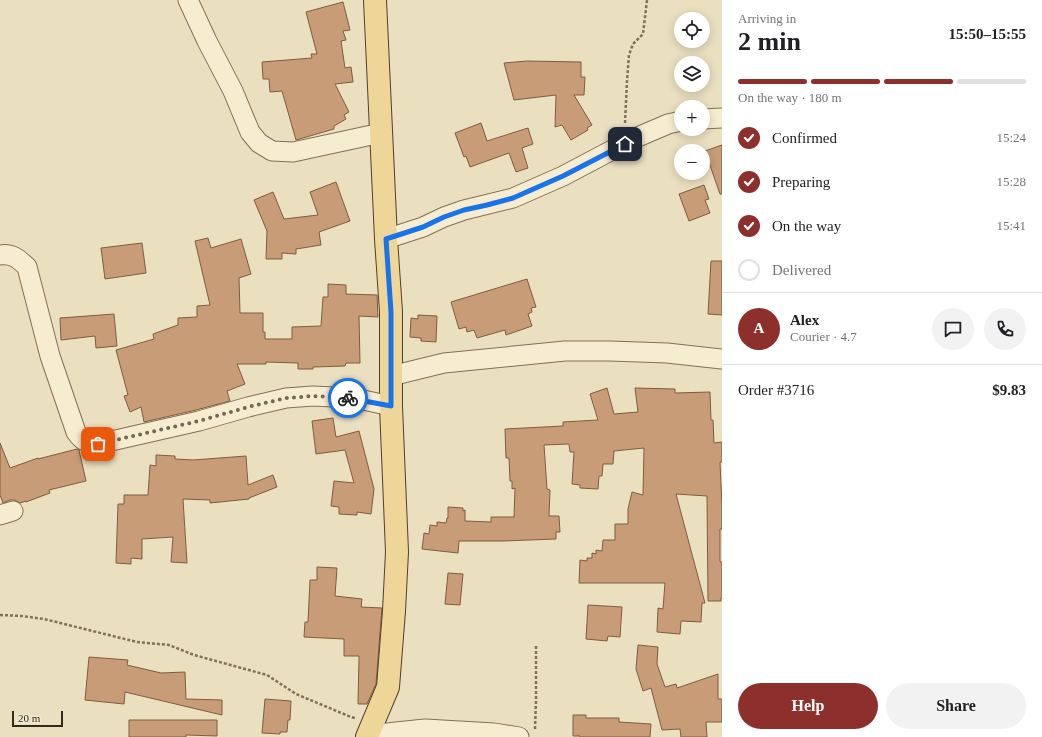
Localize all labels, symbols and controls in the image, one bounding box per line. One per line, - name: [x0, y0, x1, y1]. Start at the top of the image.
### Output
- text: Arriving in: [738, 11, 796, 26]
- map controls: [674, 12, 710, 180]
- button: locate: [674, 12, 710, 48]
- text: 15:50–15:55: [949, 26, 1026, 42]
- text: 2 min: [738, 27, 801, 56]
- button: layers: [674, 56, 710, 92]
- text: On the way · 180 m: [738, 90, 842, 105]
- button: +: [674, 100, 710, 136]
- pin: [608, 127, 642, 161]
- icon: check: [738, 127, 760, 149]
- text: Confirmed: [772, 130, 837, 146]
- text: 15:24: [996, 130, 1026, 145]
- icon: home: [614, 133, 636, 155]
- button: −: [674, 144, 710, 180]
- icon: check: [738, 171, 760, 193]
- text: Preparing: [772, 174, 830, 190]
- text: 15:28: [996, 174, 1026, 189]
- icon: check: [738, 215, 760, 237]
- text: On the way: [772, 218, 841, 234]
- text: 15:41: [996, 218, 1026, 233]
- text: Delivered: [772, 262, 831, 278]
- button: chat: [932, 308, 974, 350]
- button: phone: [984, 308, 1026, 350]
- text: Alex: [790, 312, 819, 328]
- text: A: [754, 320, 764, 336]
- text: Courier · 4.7: [790, 329, 857, 344]
- courier: [328, 378, 368, 418]
- text: Order #3716: [738, 382, 814, 398]
- text: $9.83: [992, 382, 1026, 398]
- icon: bike: [337, 387, 359, 409]
- pin: [81, 427, 115, 461]
- icon: bag: [87, 433, 109, 455]
- button: Help: [738, 683, 878, 729]
- button: Share: [886, 683, 1026, 729]
- scale bar: [12, 709, 63, 728]
- text: 20 m: [18, 712, 40, 724]

